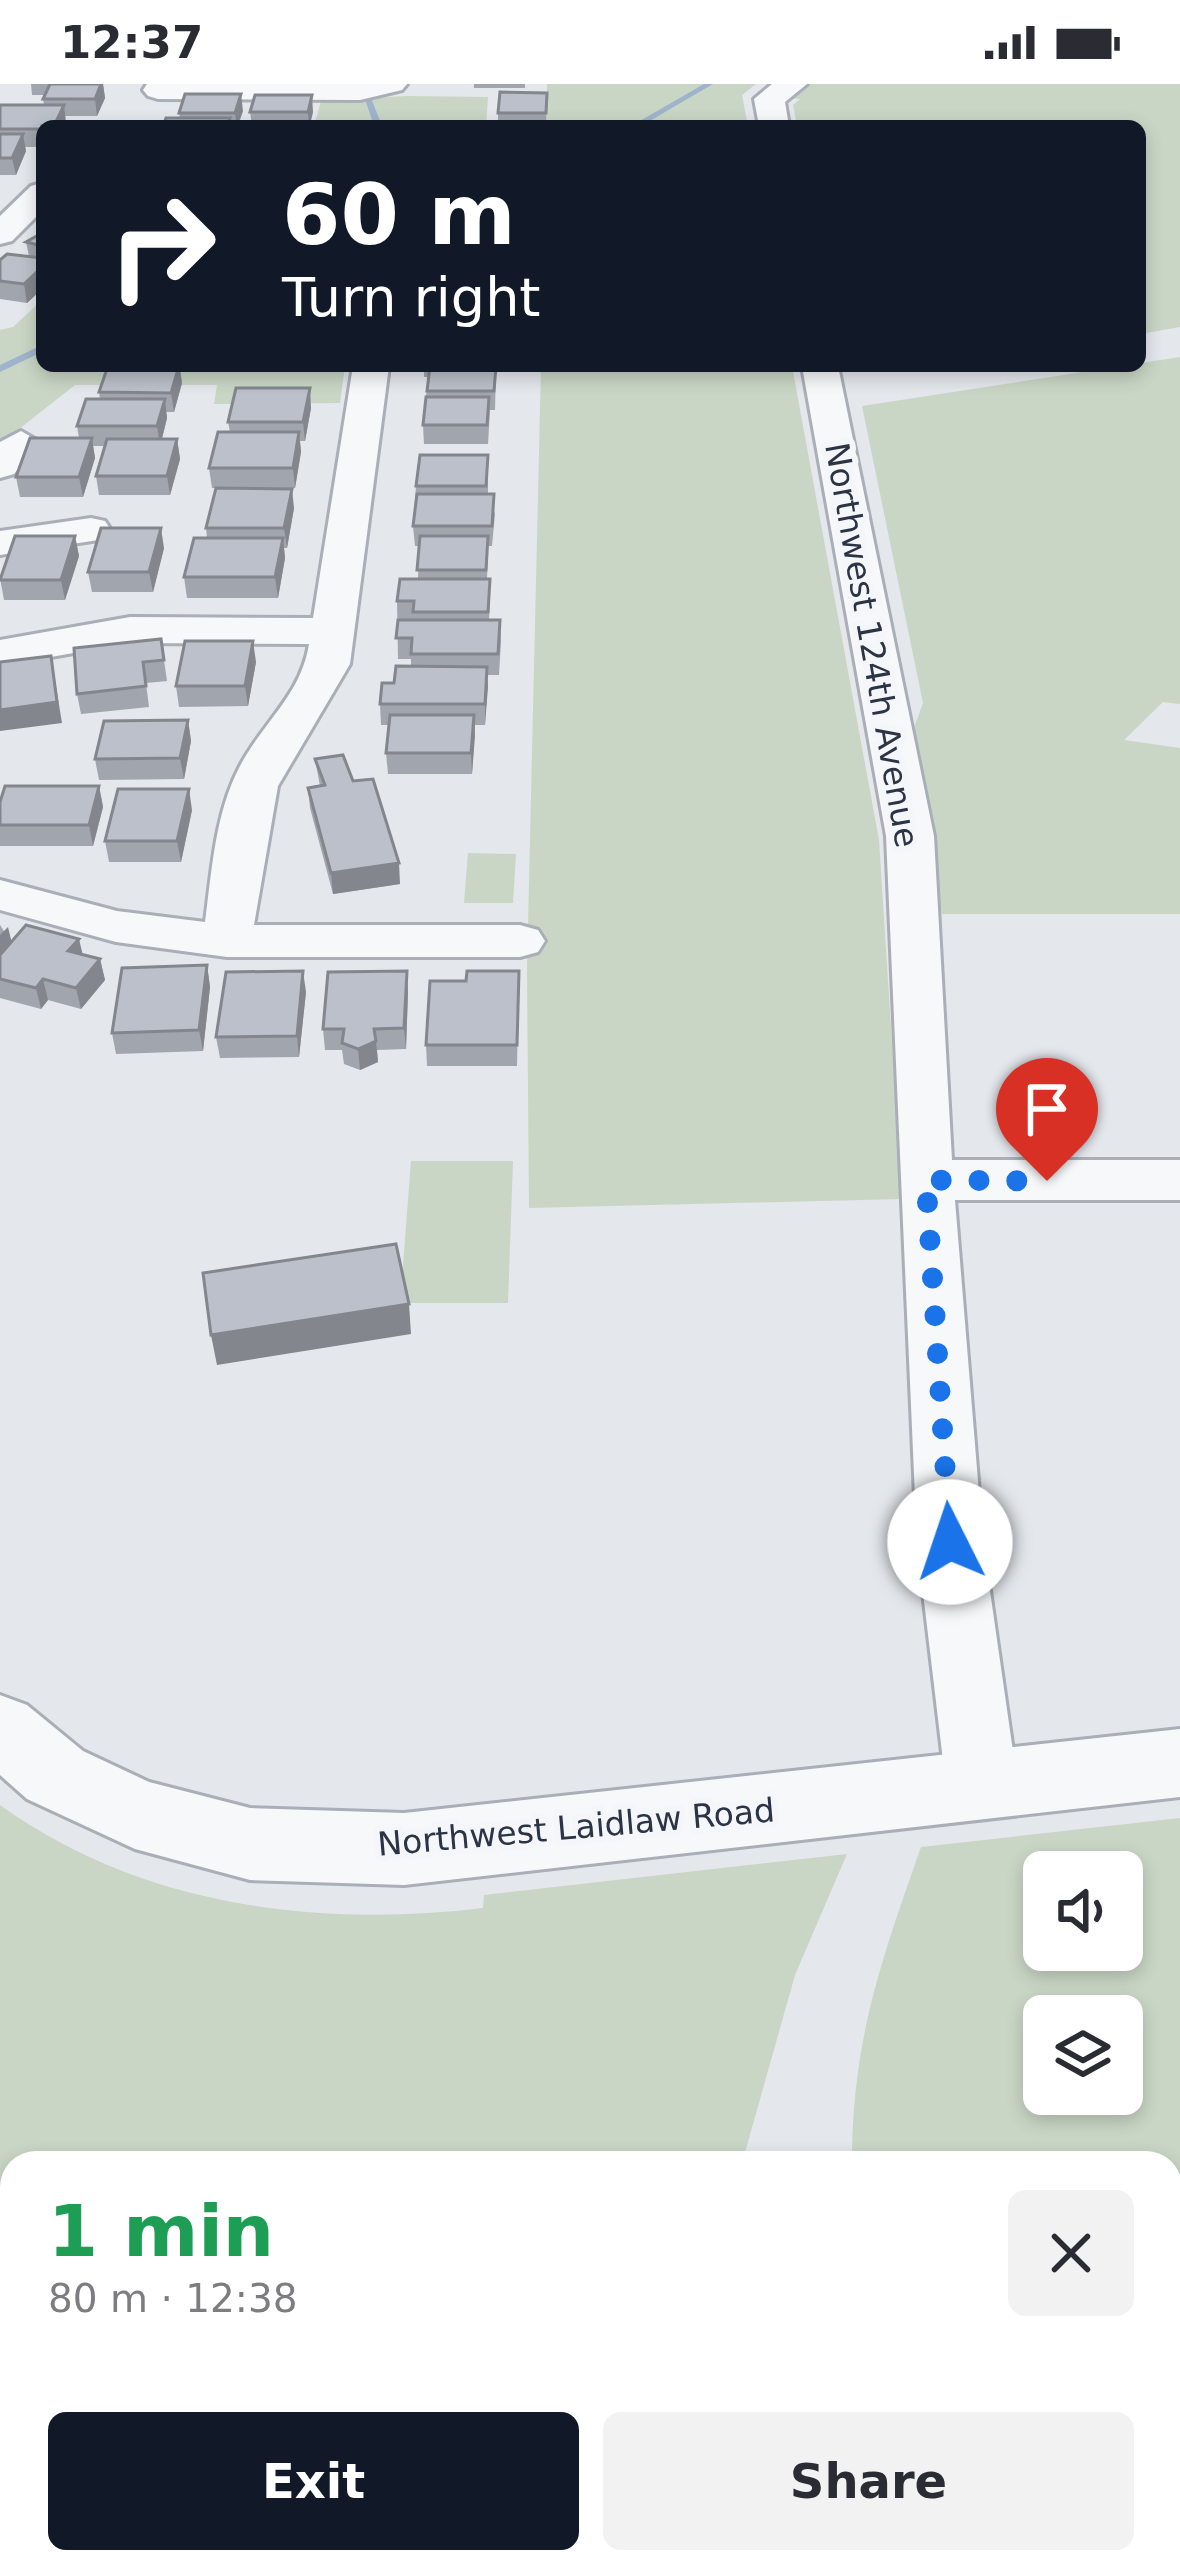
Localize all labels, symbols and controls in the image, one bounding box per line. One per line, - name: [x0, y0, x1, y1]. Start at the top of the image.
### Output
- text: 12:37: [60, 16, 203, 69]
- text: 60 m: [282, 166, 516, 264]
- icon: right: [84, 168, 240, 324]
- text: Turn right: [282, 266, 541, 329]
- street label: Northwest 124th Avenue: [817, 440, 927, 850]
- pin: [996, 1058, 1098, 1181]
- icon: arrive: [1014, 1076, 1080, 1142]
- position arrow: [887, 1479, 1013, 1605]
- street label: Northwest Laidlaw Road: [376, 1790, 776, 1864]
- map controls: [1023, 1851, 1143, 2115]
- button: sound: [1023, 1851, 1143, 1971]
- button: layers: [1023, 1995, 1143, 2115]
- text: 1 min: [48, 2189, 274, 2273]
- button: close: [1008, 2190, 1134, 2316]
- text: 80 m · 12:38: [48, 2276, 298, 2321]
- button: Exit: [48, 2412, 579, 2550]
- button: Share: [603, 2412, 1134, 2550]

